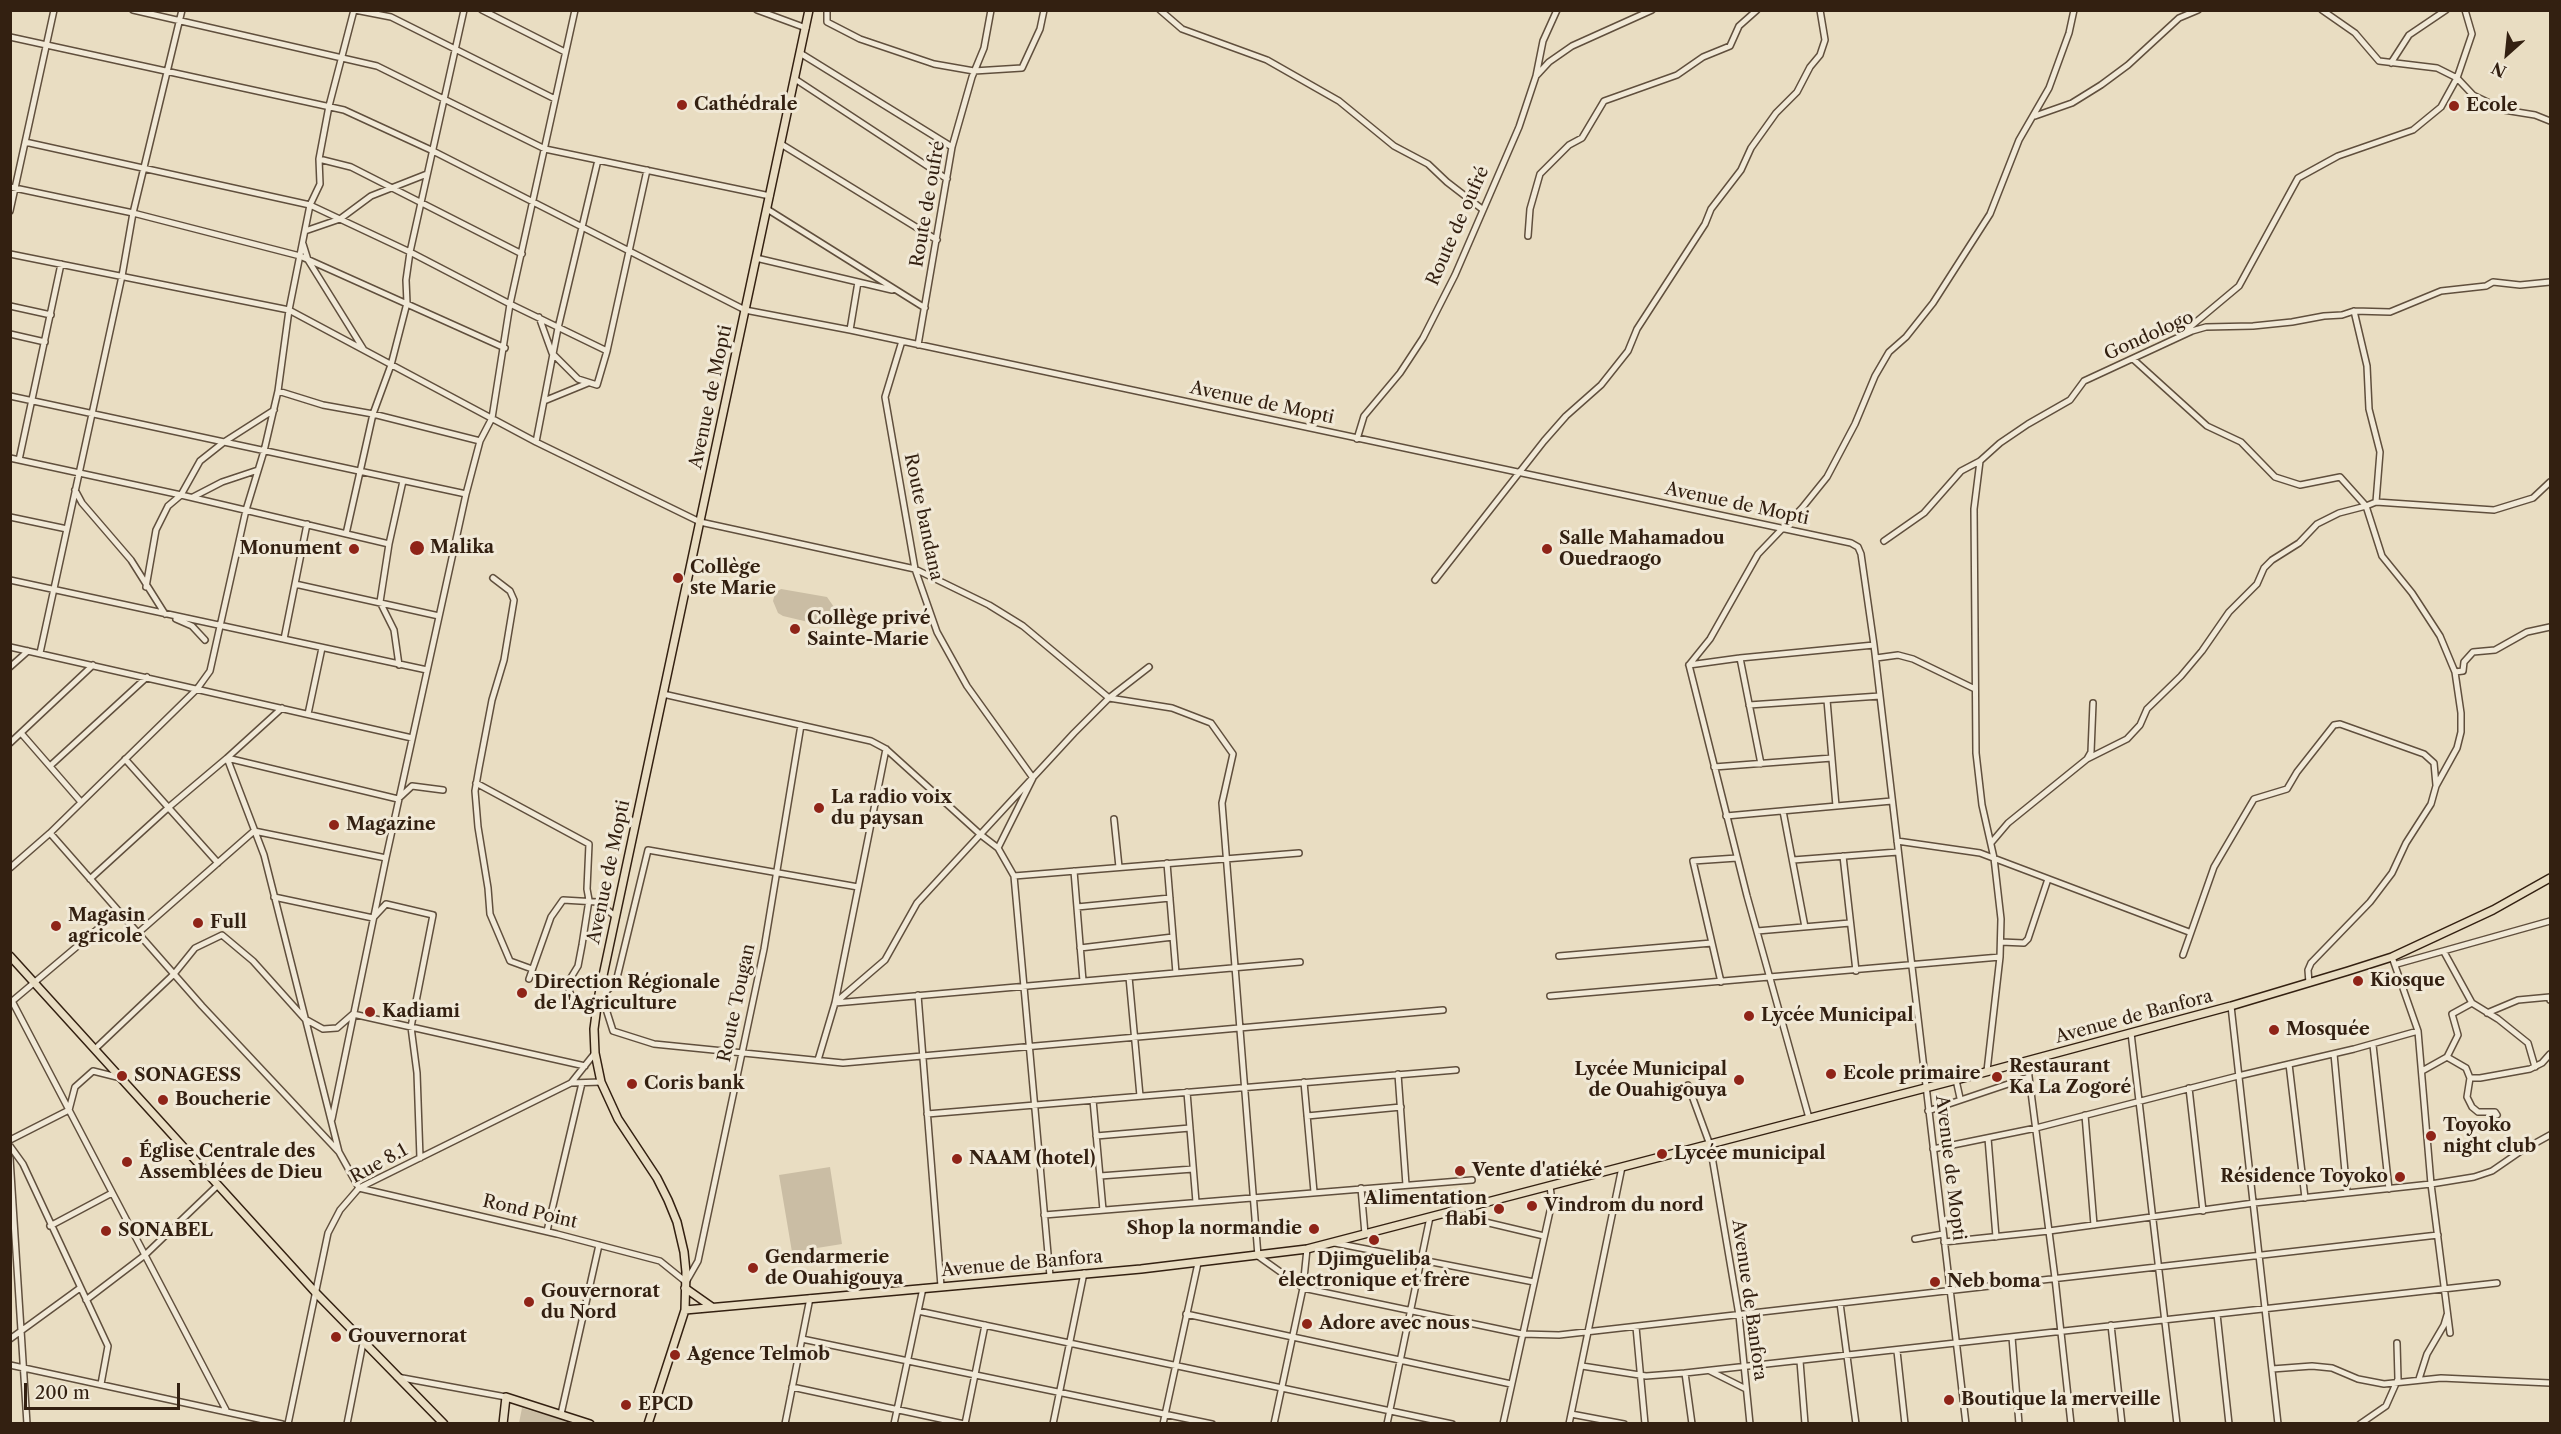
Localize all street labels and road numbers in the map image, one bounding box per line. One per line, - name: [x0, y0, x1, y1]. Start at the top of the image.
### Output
- street label: Route de oufré: [906, 139, 950, 269]
- street label: Route de oufré: [1422, 163, 1494, 289]
- street label: Gondologo: [2101, 307, 2197, 365]
- street label: Avenue de Mopti: [685, 323, 737, 471]
- street label: Avenue de Mopti: [1188, 377, 1336, 429]
- street label: Route bandana: [899, 452, 947, 582]
- street label: Avenue de Mopti: [1663, 478, 1811, 530]
- street label: Avenue de Mopti: [583, 798, 635, 946]
- street label: Route Tougan: [714, 942, 760, 1064]
- street label: Avenue de Banfora: [2053, 986, 2215, 1048]
- street label: Avenue de Mopti: [1930, 1094, 1970, 1242]
- street label: Rue 8.1: [347, 1140, 411, 1188]
- street label: Rond Point: [480, 1191, 580, 1233]
- street label: Avenue de Banfora: [1727, 1218, 1771, 1382]
- street label: Avenue de Banfora: [940, 1246, 1104, 1282]

